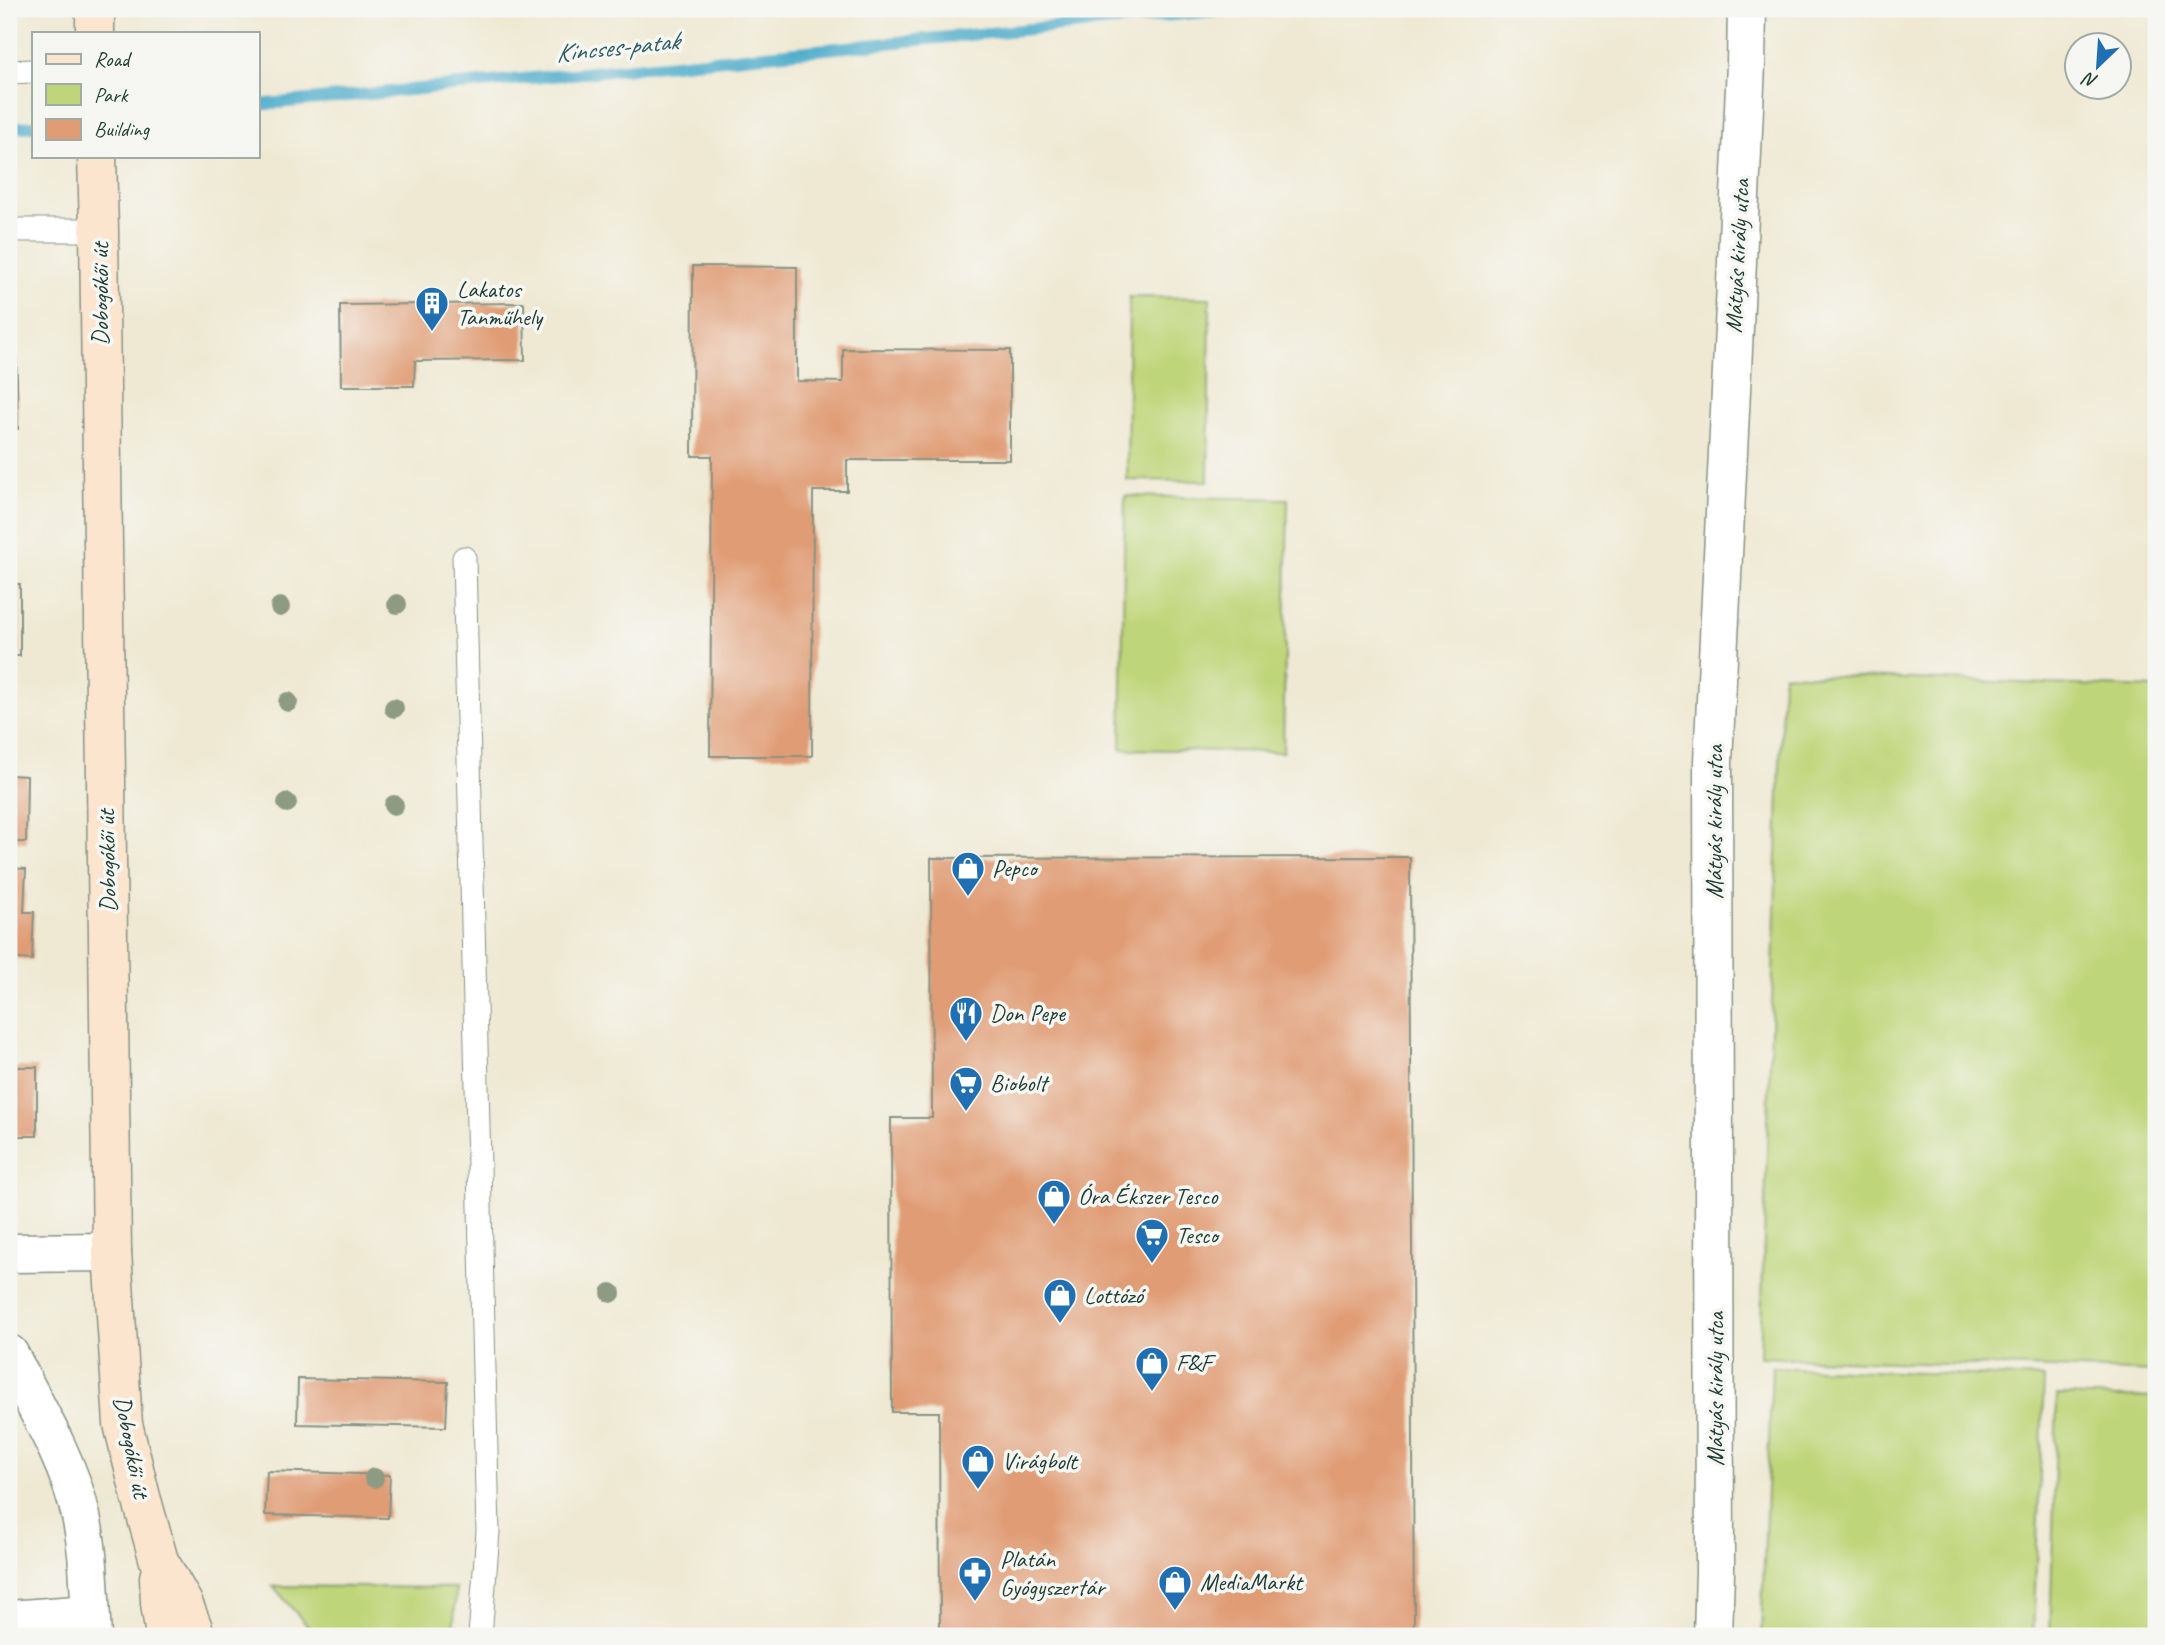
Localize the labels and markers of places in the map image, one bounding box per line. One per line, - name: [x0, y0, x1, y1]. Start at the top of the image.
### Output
- place label: Lakatos Tanműhely: [457, 274, 544, 332]
- building icon: Lakatos Tanműhely: [413, 284, 451, 333]
- shop icon: Pepco: [949, 849, 987, 898]
- place label: Pepco: [992, 853, 1039, 883]
- restaurant icon: Don Pepe: [947, 994, 985, 1043]
- place label: Don Pepe: [990, 998, 1067, 1028]
- supermarket icon: Biobolt: [947, 1064, 985, 1113]
- place label: Biobolt: [990, 1068, 1050, 1098]
- shop icon: Óra Ékszer Tesco: [1035, 1177, 1073, 1226]
- place label: Óra Ékszer Tesco: [1078, 1181, 1219, 1211]
- supermarket icon: Tesco: [1133, 1216, 1171, 1265]
- place label: Tesco: [1176, 1220, 1220, 1250]
- shop icon: Lottózó: [1041, 1276, 1079, 1325]
- place label: Lottózó: [1084, 1280, 1147, 1310]
- shop icon: F&F: [1133, 1344, 1171, 1393]
- place label: F&F: [1176, 1348, 1216, 1378]
- shop icon: Virágbolt: [959, 1442, 997, 1491]
- place label: Virágbolt: [1002, 1446, 1079, 1476]
- place label: Platán Gyógyszertár: [1000, 1544, 1107, 1602]
- pharmacy icon: Platán Gyógyszertár: [956, 1554, 994, 1603]
- shop icon: MediaMarkt: [1156, 1563, 1194, 1612]
- place label: MediaMarkt: [1200, 1567, 1304, 1597]

